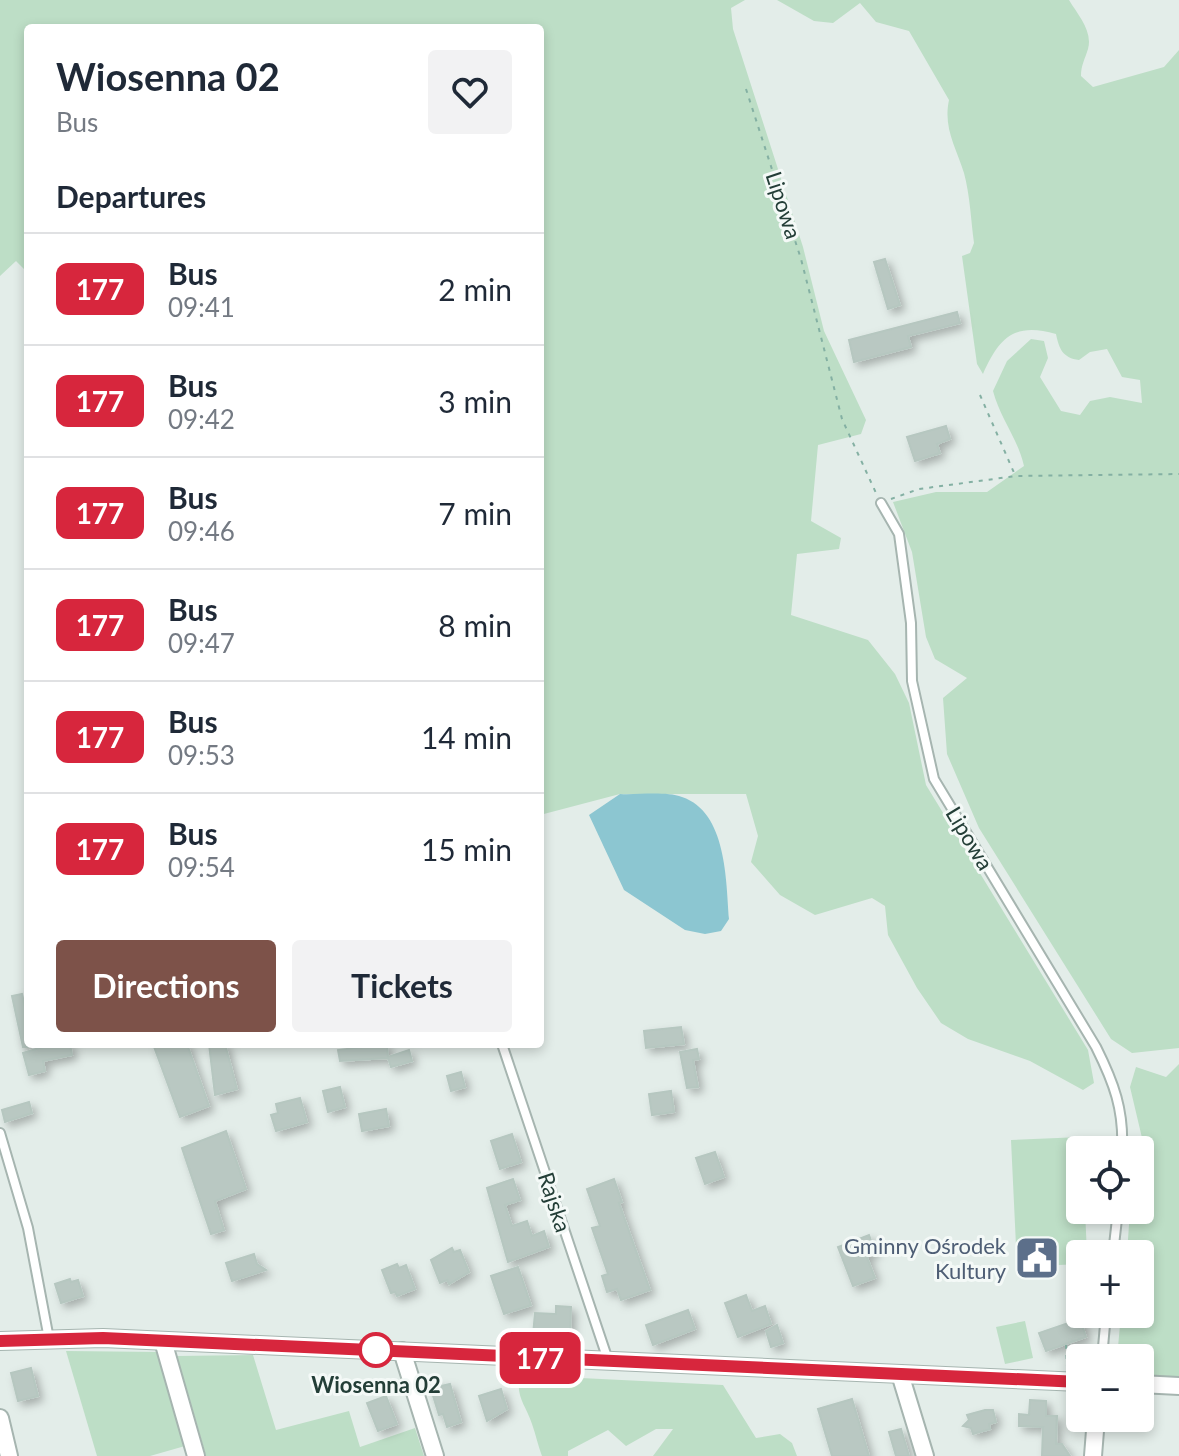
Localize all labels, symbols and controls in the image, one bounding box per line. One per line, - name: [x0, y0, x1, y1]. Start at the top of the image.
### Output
- button: heart: [428, 50, 512, 134]
- text: Wiosenna 02: [56, 53, 280, 99]
- text: Bus: [56, 106, 98, 138]
- street label: Lipowa: [760, 168, 808, 242]
- text: Departures: [56, 178, 206, 214]
- text: Bus: [168, 255, 218, 291]
- text: 2 min: [438, 271, 512, 307]
- text: 177: [76, 272, 124, 306]
- text: 09:41: [168, 291, 235, 323]
- text: Bus: [168, 367, 218, 403]
- text: 3 min: [438, 383, 512, 419]
- text: 177: [76, 384, 124, 418]
- text: 09:42: [168, 403, 235, 435]
- text: Bus: [168, 479, 218, 515]
- text: 7 min: [438, 495, 512, 531]
- text: 177: [76, 496, 124, 530]
- text: 09:46: [168, 515, 235, 547]
- text: Bus: [168, 591, 218, 627]
- text: 8 min: [438, 607, 512, 643]
- text: 177: [76, 608, 124, 642]
- text: 09:47: [168, 627, 235, 659]
- text: Bus: [168, 703, 218, 739]
- text: 14 min: [421, 719, 512, 755]
- text: 177: [76, 720, 124, 754]
- text: 09:53: [168, 739, 235, 771]
- street label: Lipowa: [941, 801, 999, 875]
- text: Bus: [168, 815, 218, 851]
- text: 15 min: [421, 831, 512, 867]
- text: 177: [76, 832, 124, 866]
- text: 09:54: [168, 851, 235, 883]
- button: Directions: [56, 940, 276, 1032]
- button: Tickets: [292, 940, 512, 1032]
- map controls: [1066, 1136, 1154, 1432]
- button: locate: [1066, 1136, 1154, 1224]
- street label: Rajska: [533, 1169, 577, 1235]
- place label: Gminny Ośrodek Kultury: [844, 1232, 1007, 1284]
- public building icon: Gminny Ośrodek Kultury: [1013, 1234, 1061, 1282]
- button: +: [1066, 1240, 1154, 1328]
- line badge: 177: [494, 1332, 586, 1384]
- marker: Wiosenna 02: [359, 1333, 393, 1367]
- text: 177: [516, 1341, 564, 1375]
- button: −: [1066, 1344, 1154, 1432]
- place label: Wiosenna 02: [311, 1371, 441, 1398]

